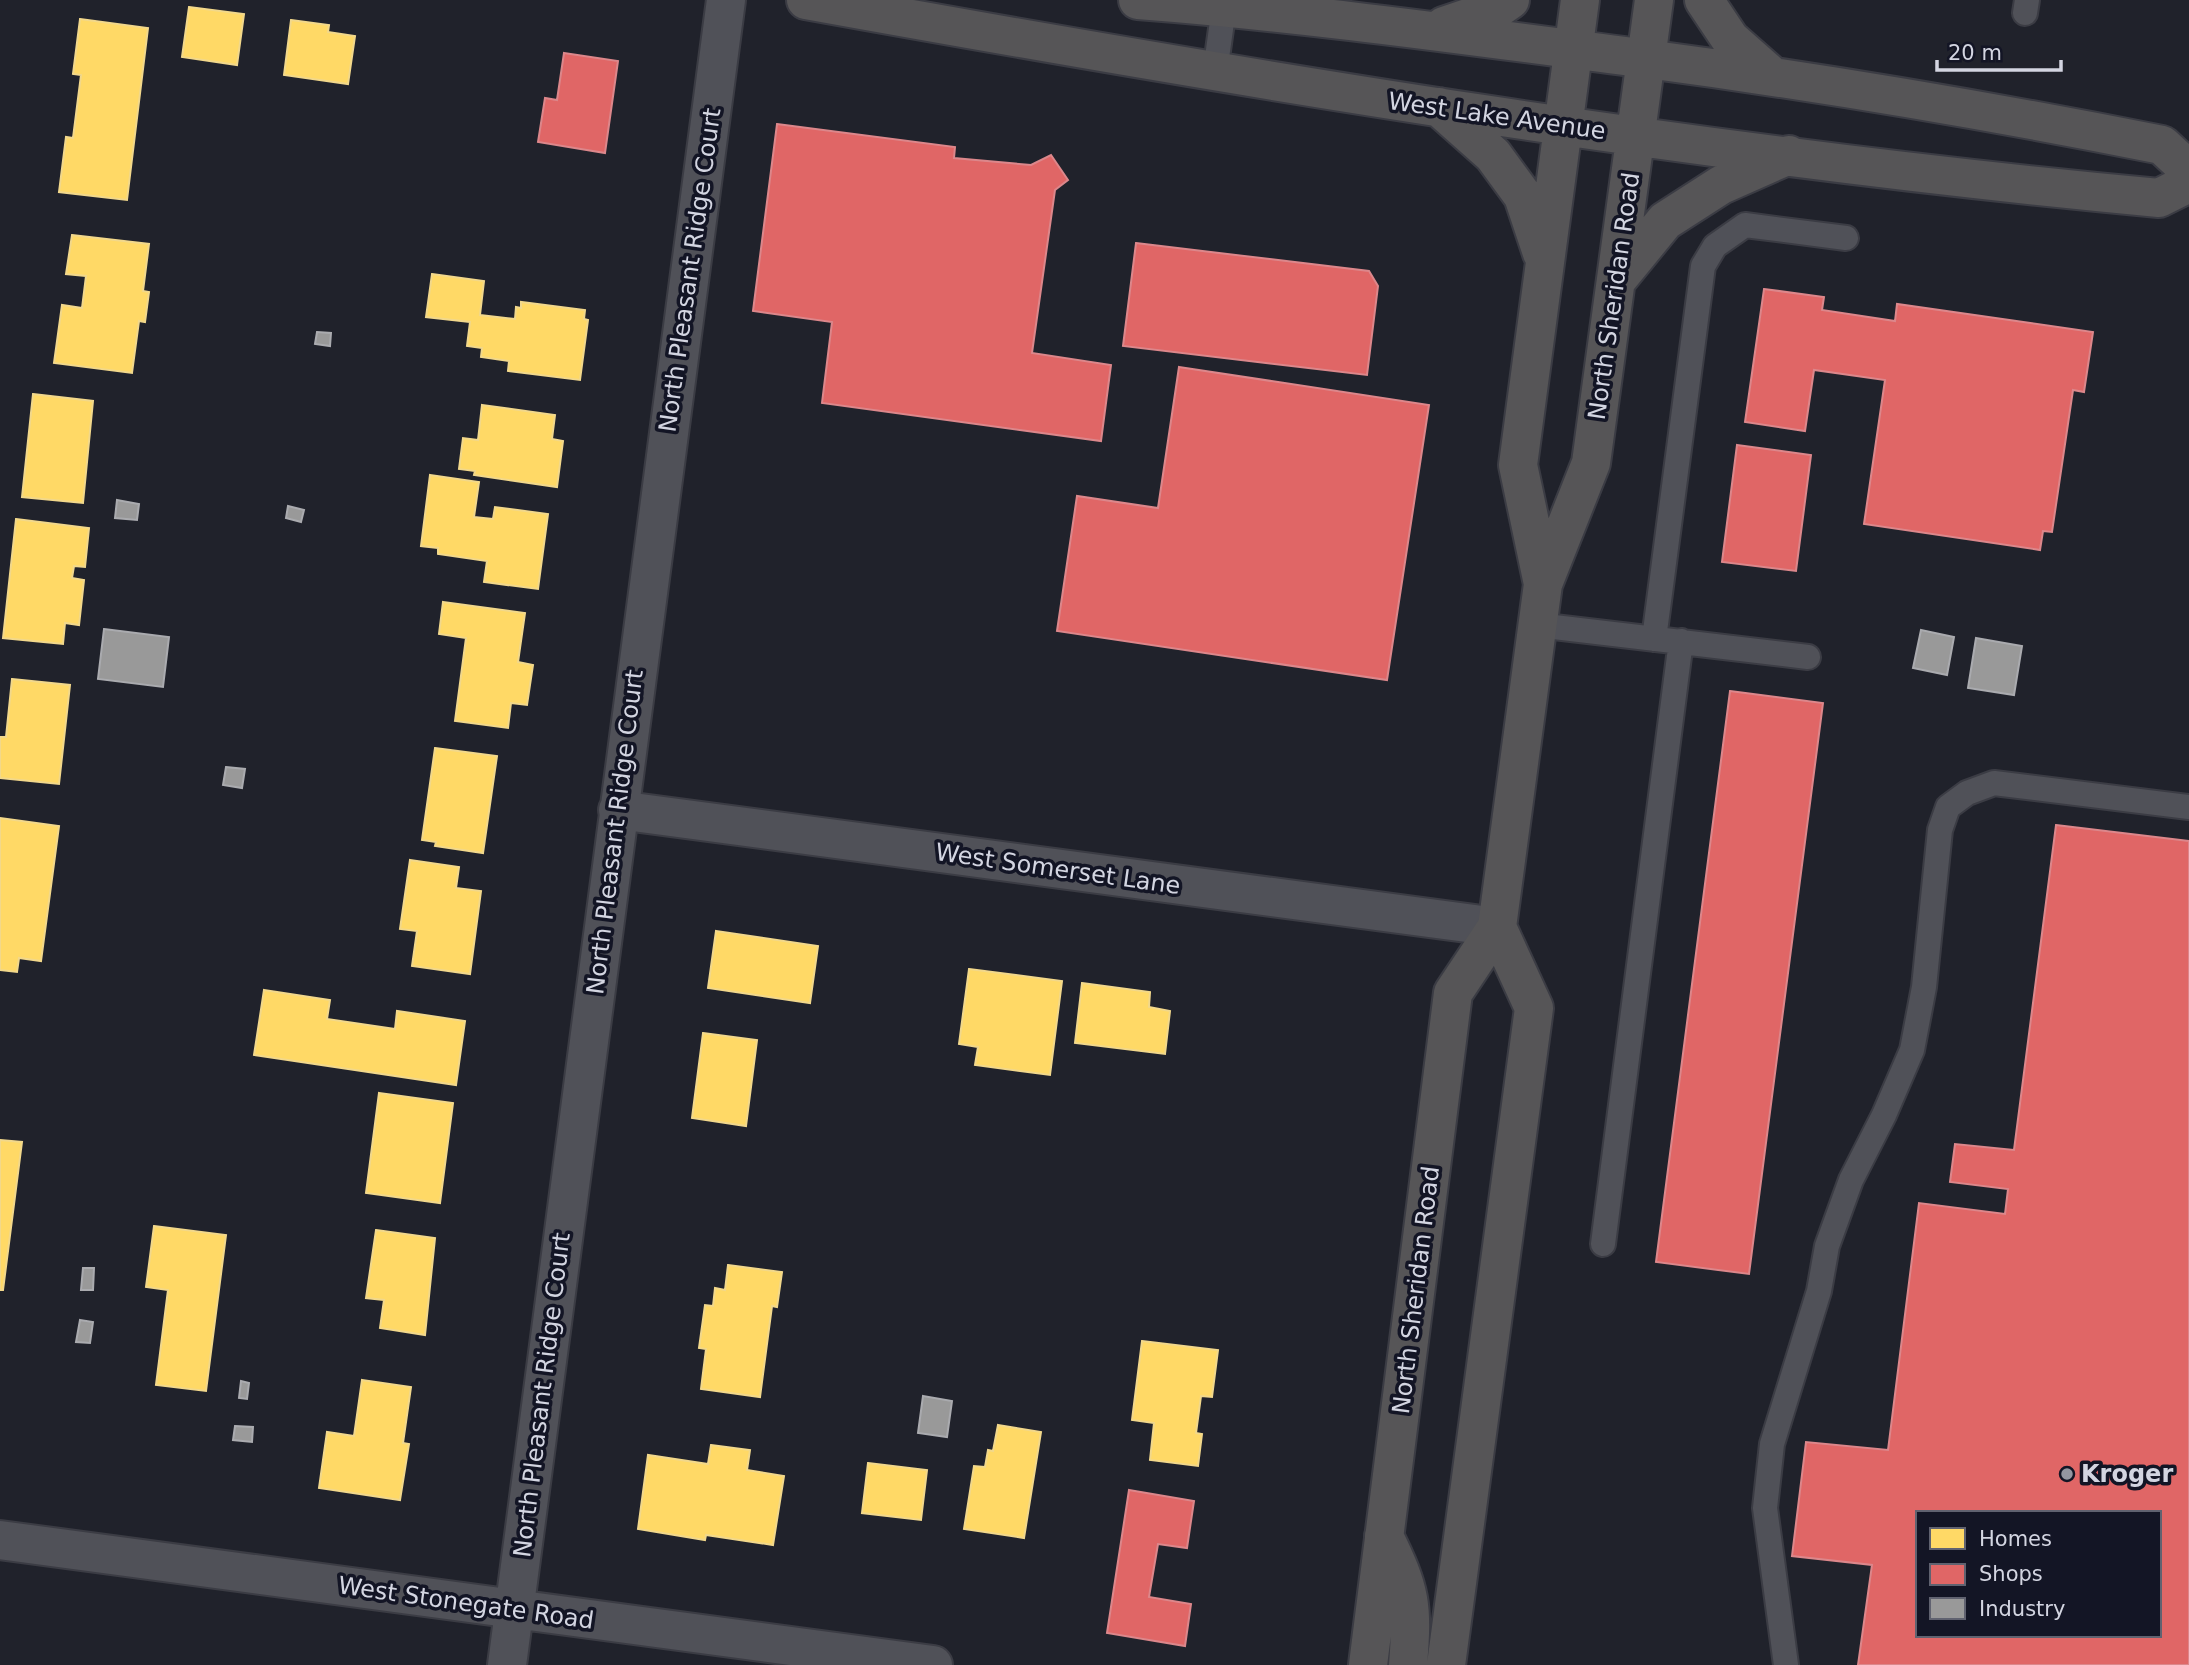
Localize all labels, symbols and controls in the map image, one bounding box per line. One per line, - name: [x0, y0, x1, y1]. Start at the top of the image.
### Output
- scale bar: [1937, 28, 2061, 72]
- text: 20 m: [1948, 41, 2002, 65]
- street label: West Lake Avenue: [1386, 87, 1608, 145]
- street label: North Pleasant Ridge Court: [653, 106, 727, 434]
- street label: North Sheridan Road: [1583, 171, 1645, 421]
- street label: North Pleasant Ridge Court: [581, 668, 649, 996]
- street label: West Somerset Lane: [934, 838, 1182, 900]
- street label: North Sheridan Road: [1387, 1164, 1445, 1416]
- street label: North Pleasant Ridge Court: [508, 1231, 576, 1559]
- place label: Kroger: [2081, 1460, 2173, 1488]
- marker: Kroger: [2059, 1466, 2075, 1482]
- legend: [1916, 1511, 2161, 1637]
- text: Homes: [1979, 1527, 2052, 1551]
- text: Shops: [1979, 1562, 2043, 1586]
- street label: West Stonegate Road: [336, 1571, 596, 1635]
- text: Industry: [1979, 1597, 2065, 1621]

